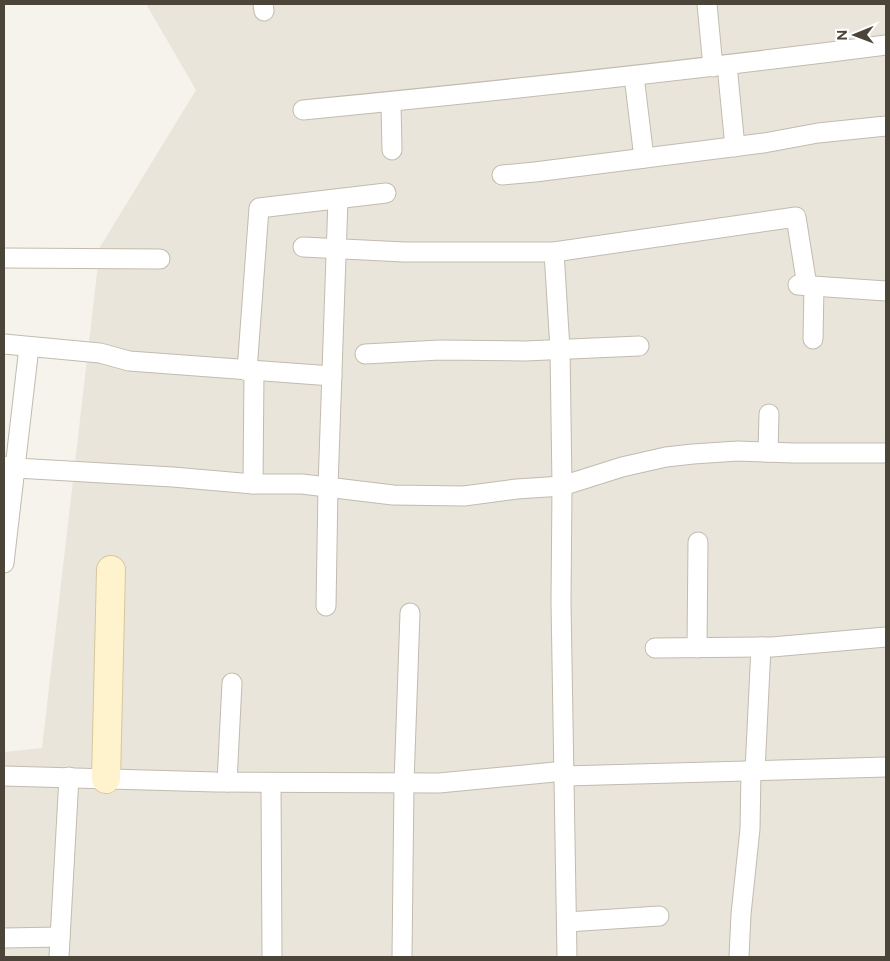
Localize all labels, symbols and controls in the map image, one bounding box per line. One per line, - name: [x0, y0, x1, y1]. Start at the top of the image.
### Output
- north arrow: [830, 10, 880, 60]
- text: N: [834, 30, 851, 41]

